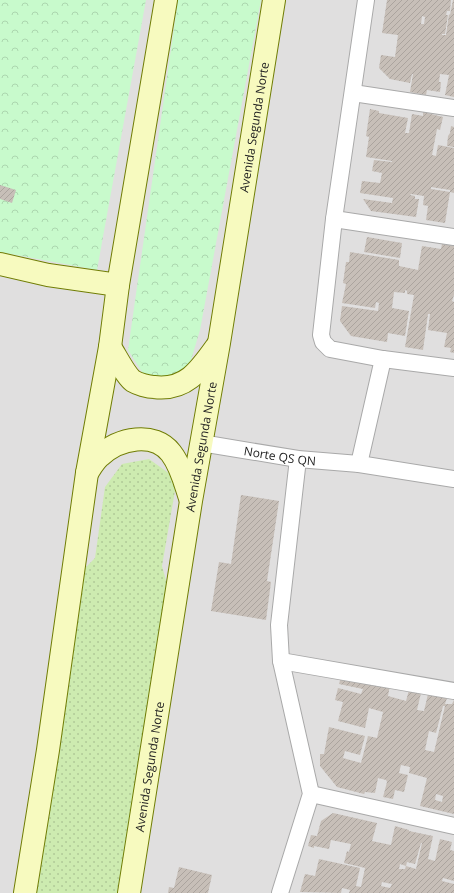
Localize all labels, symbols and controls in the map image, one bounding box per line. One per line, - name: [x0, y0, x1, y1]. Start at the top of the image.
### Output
- street label: Avenida Segunda Norte: [235, 60, 272, 194]
- street label: Avenida Segunda Norte: [181, 380, 221, 513]
- street label: Norte QS QN: [243, 442, 317, 469]
- street label: Avenida Segunda Norte: [130, 700, 168, 833]

